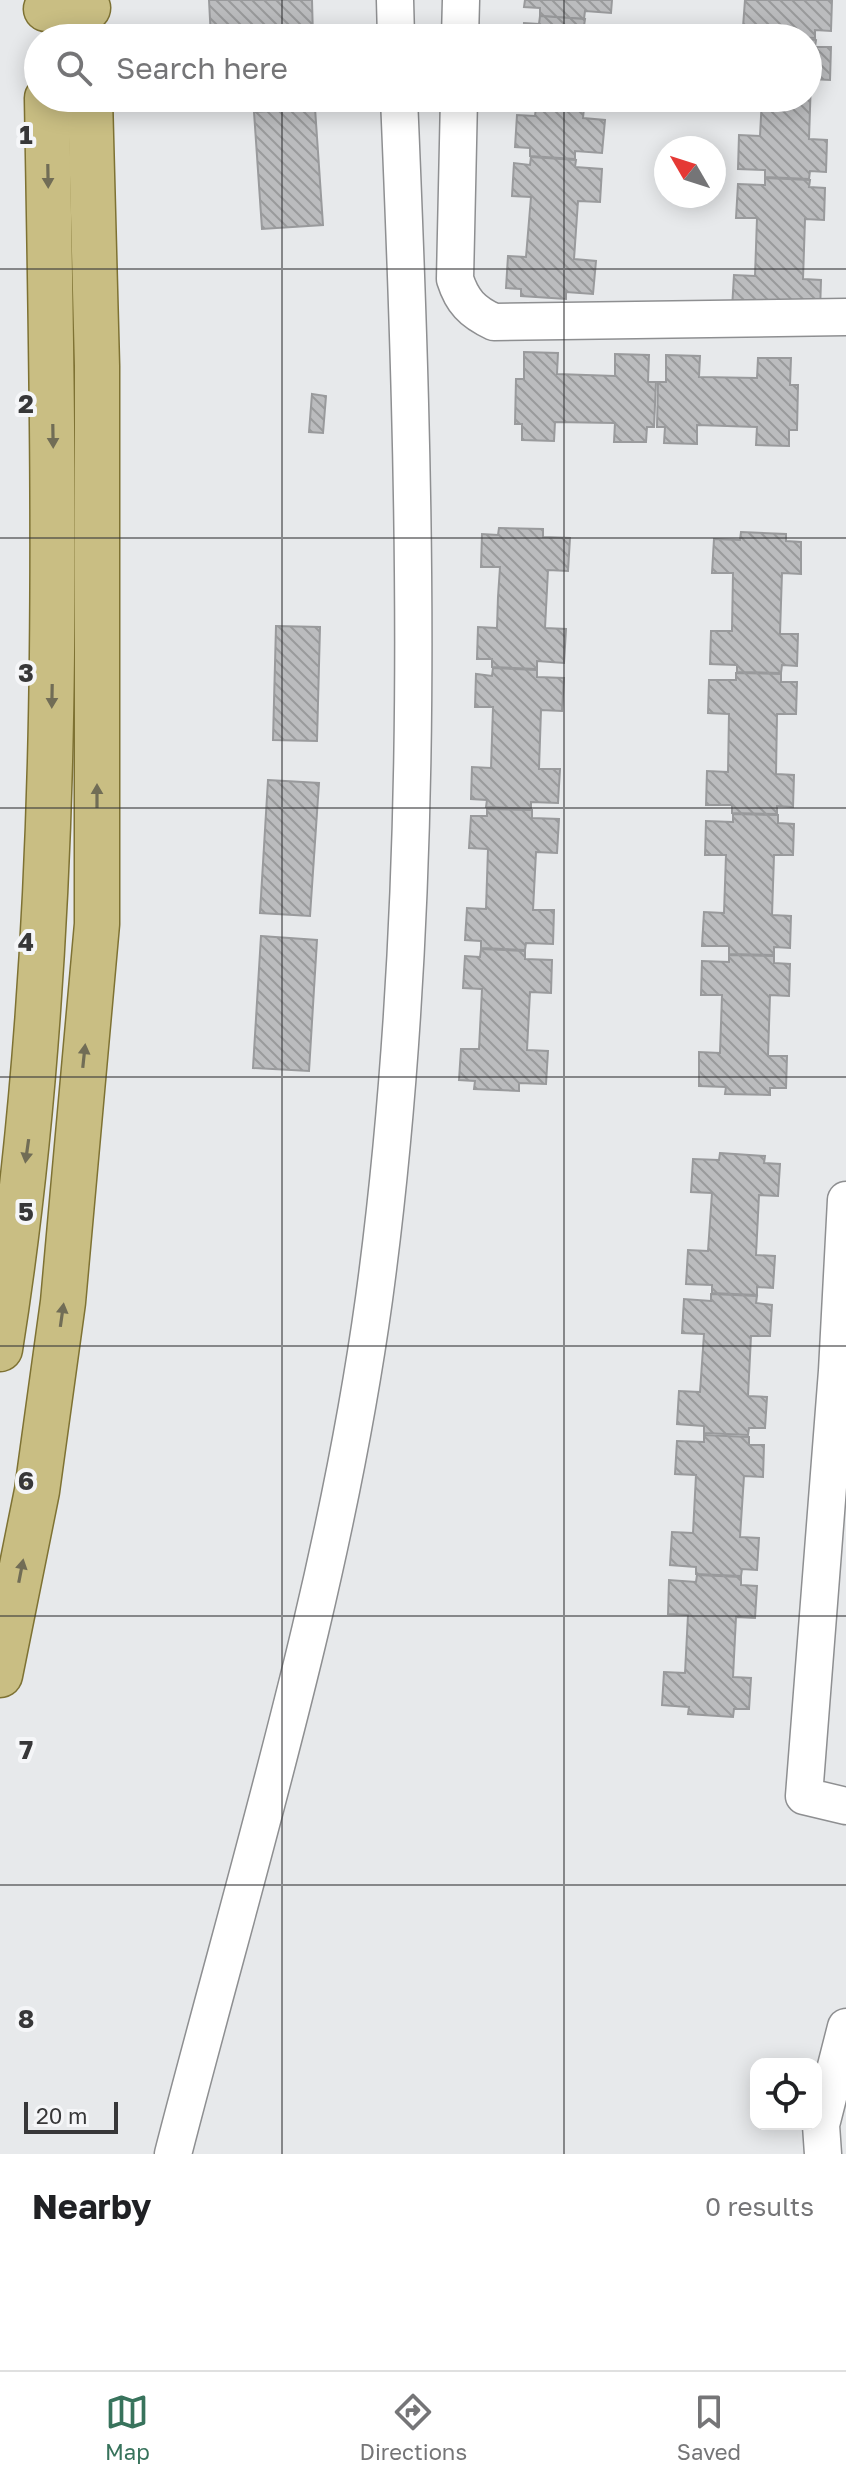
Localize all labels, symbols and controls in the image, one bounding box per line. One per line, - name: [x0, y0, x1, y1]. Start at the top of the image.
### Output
- search box: [24, 24, 822, 112]
- icon: search: [52, 46, 96, 90]
- text: Search here: [116, 50, 288, 86]
- text: 1: [19, 119, 33, 150]
- north arrow: [654, 136, 726, 208]
- one-way arrow: [42, 164, 55, 189]
- text: 2: [18, 388, 34, 419]
- one-way arrow: [46, 424, 59, 449]
- text: 3: [18, 657, 34, 688]
- one-way arrow: [46, 684, 58, 709]
- one-way arrow: [91, 783, 103, 808]
- text: 4: [18, 926, 34, 957]
- one-way arrow: [77, 1043, 90, 1068]
- one-way arrow: [20, 1139, 33, 1164]
- text: 5: [18, 1196, 34, 1227]
- one-way arrow: [56, 1302, 69, 1327]
- text: 6: [18, 1465, 34, 1496]
- one-way arrow: [15, 1559, 28, 1584]
- text: 7: [19, 1734, 33, 1765]
- text: 8: [18, 2003, 34, 2034]
- map controls: [750, 2058, 822, 2130]
- button: locate: [750, 2058, 822, 2130]
- scale bar: [24, 2098, 118, 2134]
- text: 20 m: [36, 2102, 87, 2129]
- text: Nearby: [32, 2186, 152, 2226]
- text: 0 results: [705, 2191, 814, 2222]
- tab: Map: [105, 2390, 150, 2465]
- tab: Directions: [360, 2390, 467, 2465]
- tab: Saved: [677, 2390, 741, 2465]

